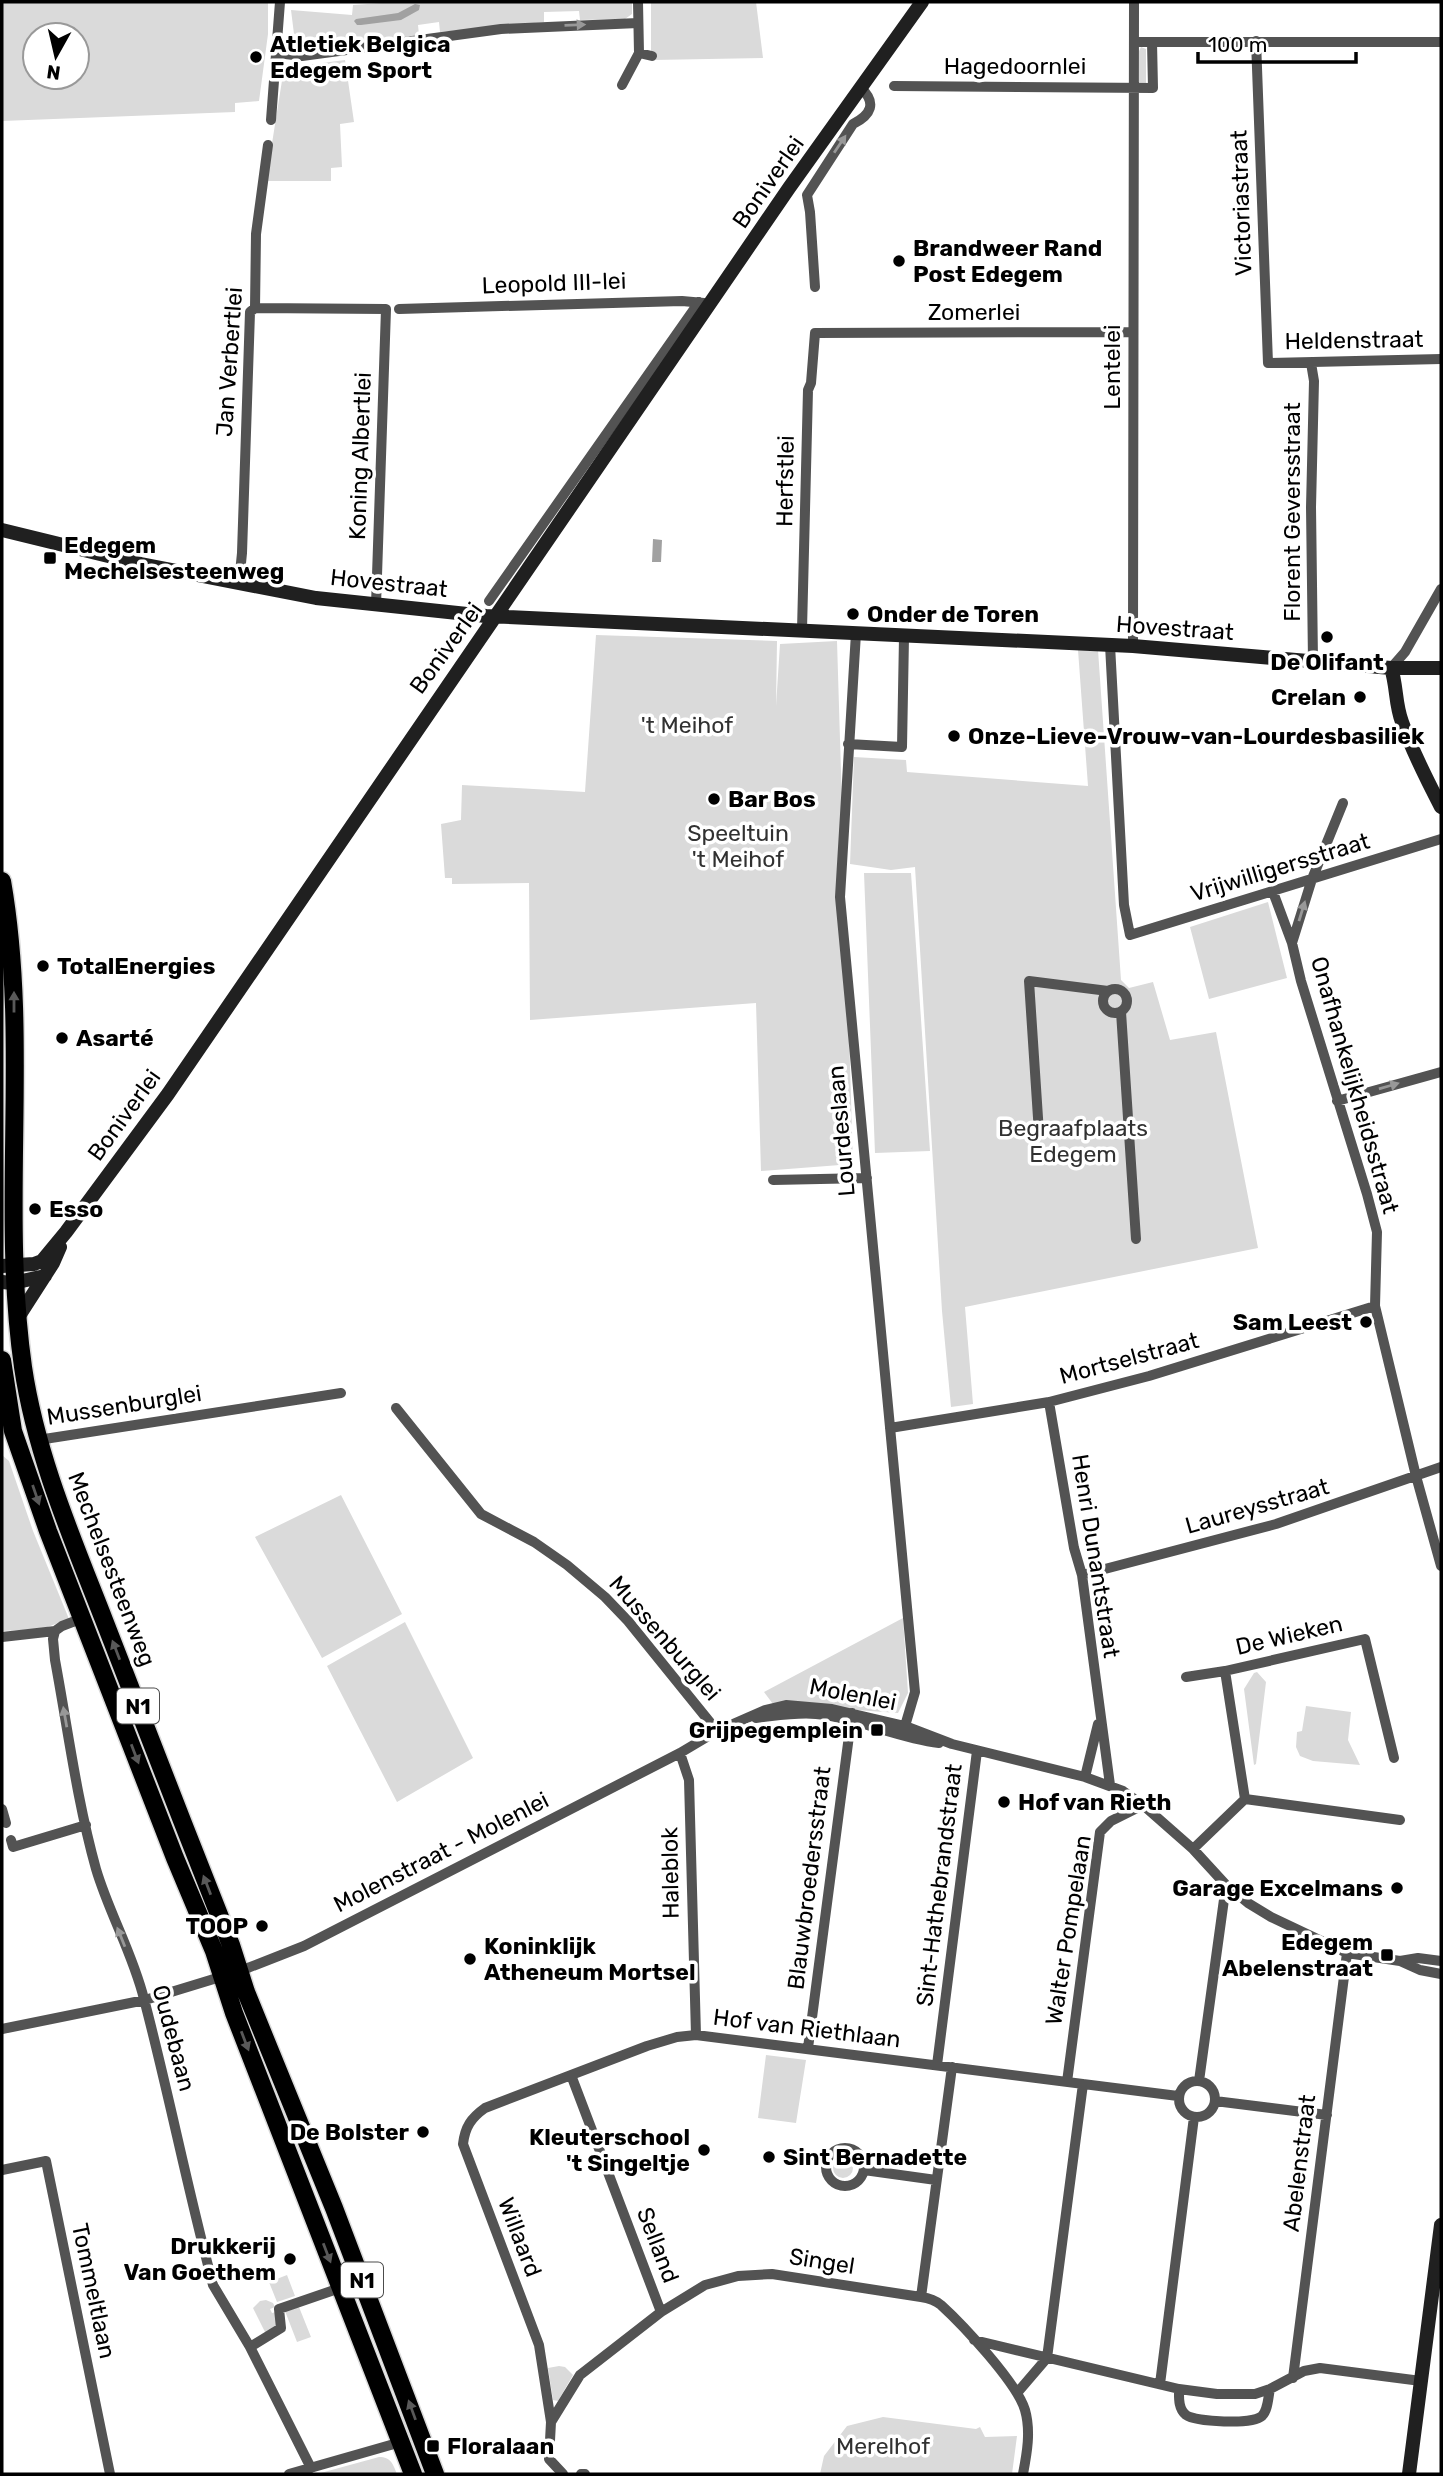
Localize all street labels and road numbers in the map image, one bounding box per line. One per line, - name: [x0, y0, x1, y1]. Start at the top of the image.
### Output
- street label: Hagedoornlei: [944, 52, 1086, 80]
- street label: Victoriastraat: [1224, 130, 1258, 276]
- street label: Boniverlei: [726, 131, 810, 233]
- street label: Leopold III-lei: [481, 266, 627, 300]
- street label: Jan Verbertlei: [210, 286, 248, 438]
- street label: Zomerlei: [928, 298, 1020, 326]
- street label: Lentelei: [1098, 324, 1126, 410]
- street label: Heldenstraat: [1284, 325, 1424, 355]
- street label: Koning Albertlei: [343, 372, 377, 540]
- street label: Florent Geversstraat: [1278, 402, 1306, 622]
- street label: Herfstlei: [770, 435, 800, 527]
- street label: Hovestraat: [329, 563, 449, 603]
- street label: Boniverlei: [404, 597, 488, 699]
- street label: Hovestraat: [1115, 610, 1235, 646]
- street label: Vrijwilligersstraat: [1187, 826, 1373, 908]
- street label: Onafhankelijkheidsstraat: [1305, 953, 1405, 1217]
- street label: Boniverlei: [82, 1064, 166, 1166]
- street label: Lourdeslaan: [821, 1064, 861, 1198]
- street label: Mortselstraat: [1056, 1326, 1202, 1390]
- street label: Mussenburglei: [45, 1379, 203, 1431]
- street label: Henri Dunantstraat: [1066, 1452, 1126, 1660]
- street label: Mechelsesteenweg: [62, 1468, 162, 1670]
- street label: Laureysstraat: [1182, 1472, 1332, 1540]
- street label: Mussenburglei: [603, 1570, 727, 1706]
- street label: De Wieken: [1233, 1609, 1345, 1661]
- street label: Molenlei: [807, 1672, 899, 1716]
- road number: N1: [117, 1688, 159, 1724]
- street label: Sint-Hathebrandstraat: [910, 1762, 968, 2008]
- street label: Blauwbroedersstraat: [781, 1765, 837, 1991]
- street label: Molenstraat - Molenlei: [329, 1786, 553, 1918]
- street label: Haleblok: [655, 1827, 685, 1919]
- street label: Walter Pompelaan: [1039, 1833, 1097, 2027]
- street label: Oudebaan: [146, 1982, 202, 2094]
- street label: Hof van Riethlaan: [712, 2003, 902, 2053]
- street label: Abelenstraat: [1277, 2093, 1321, 2233]
- street label: Willaard: [492, 2193, 548, 2281]
- street label: Selland: [631, 2203, 685, 2287]
- street label: Tommeltlaan: [66, 2221, 122, 2361]
- street label: Singel: [787, 2242, 857, 2280]
- road number: N1: [341, 2262, 383, 2298]

